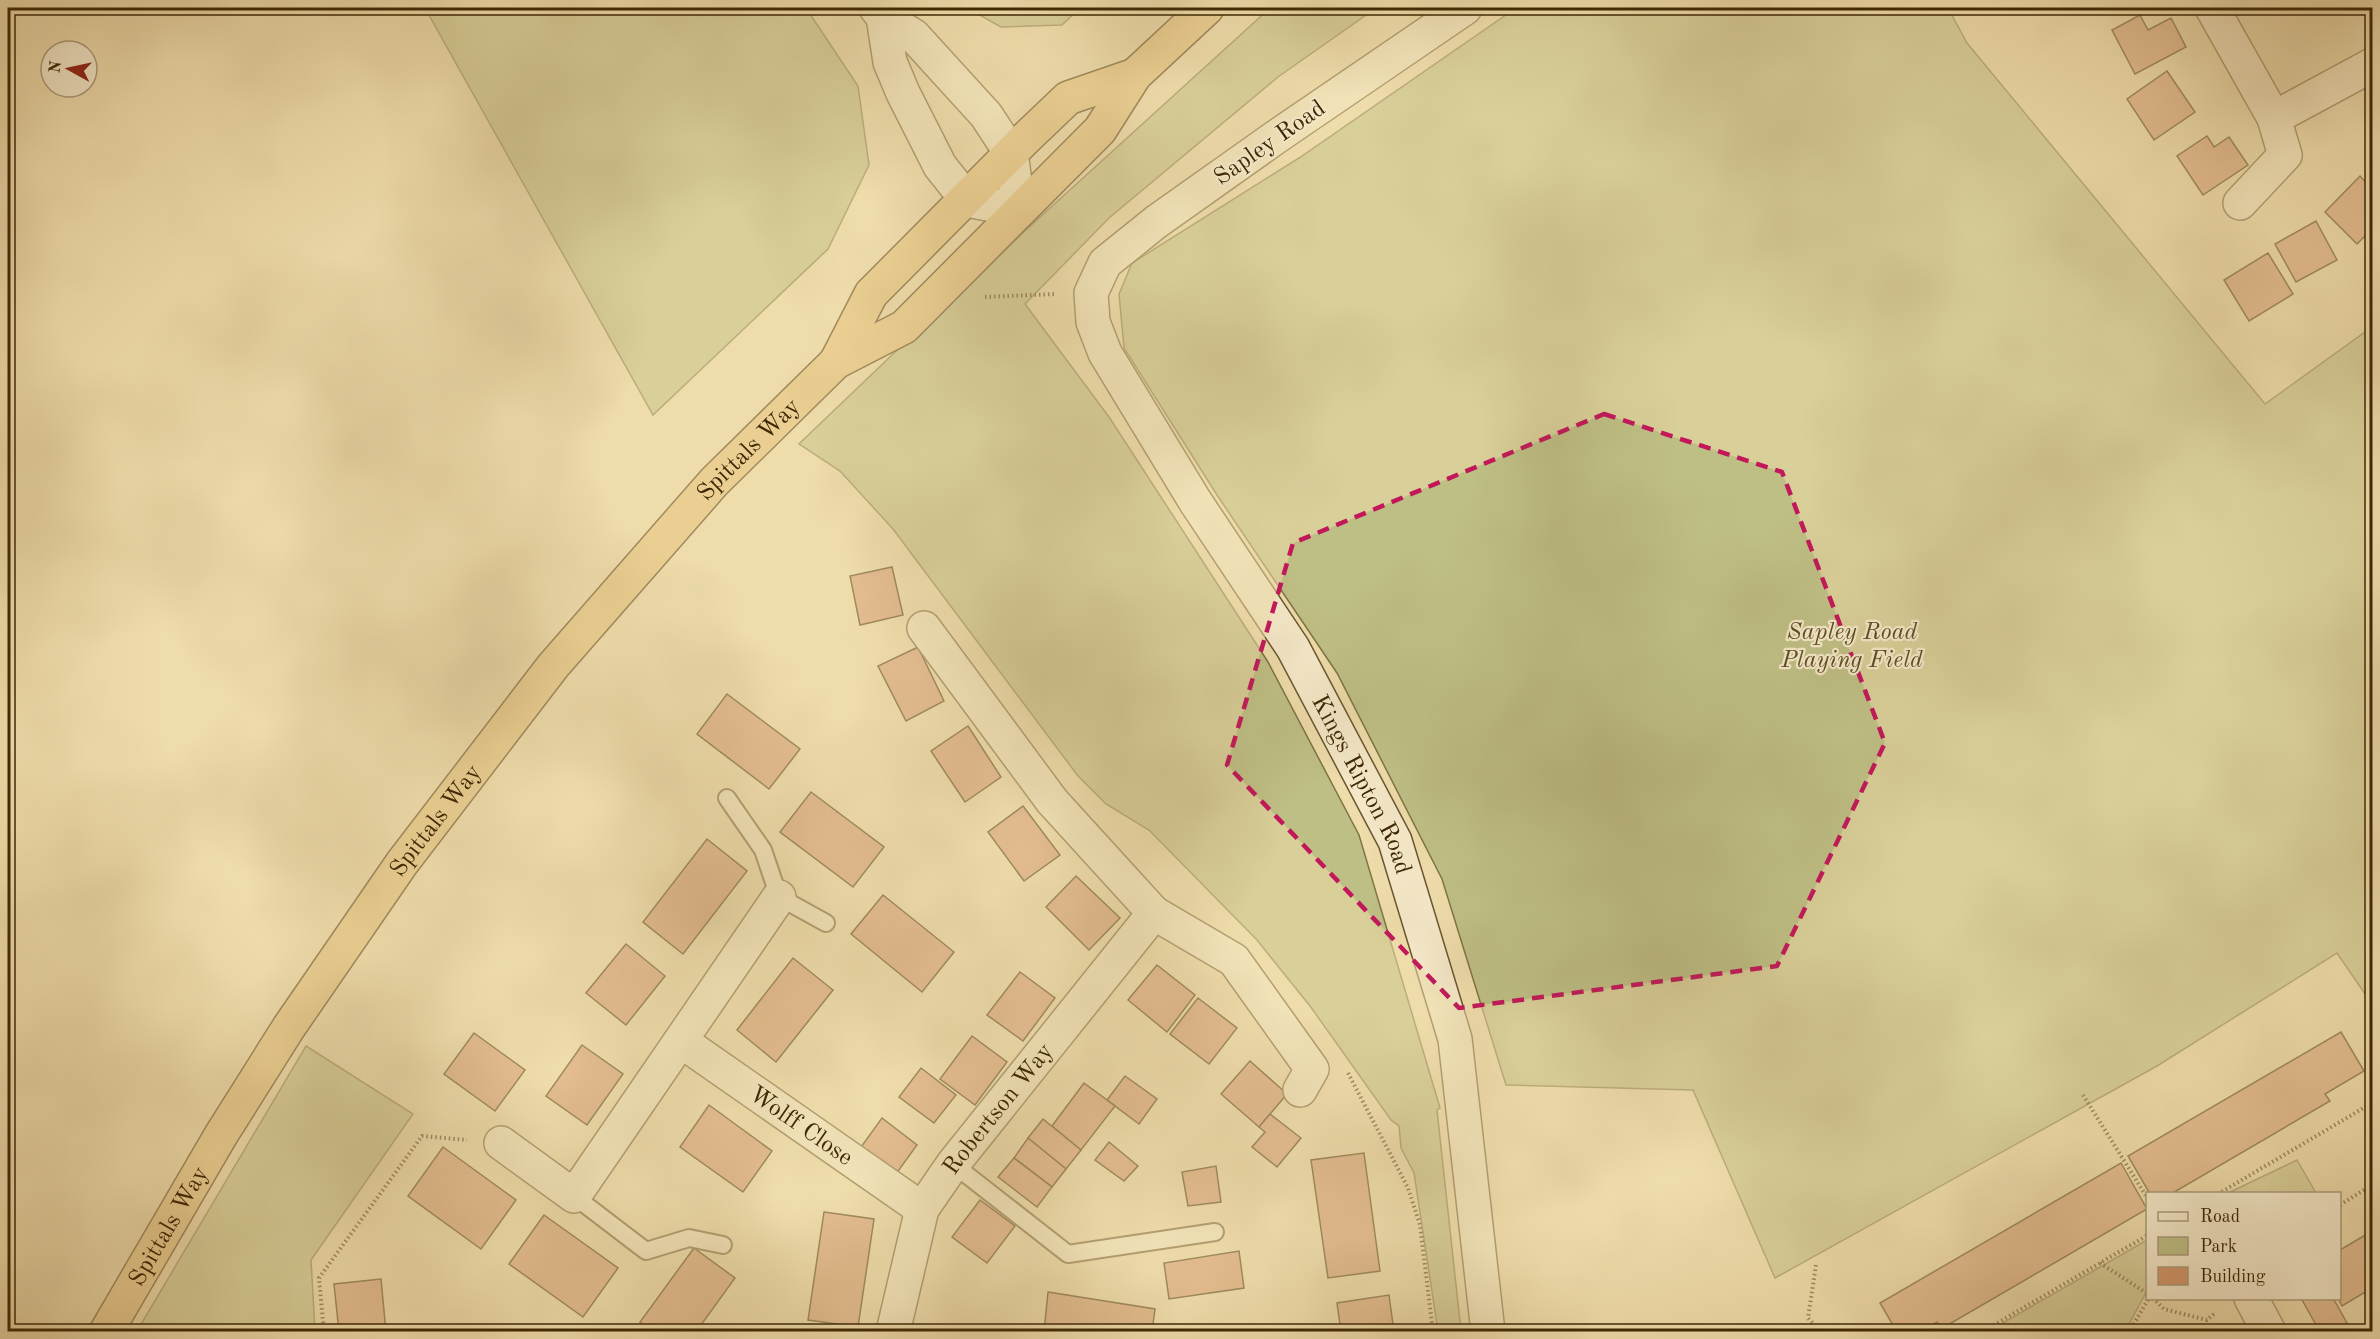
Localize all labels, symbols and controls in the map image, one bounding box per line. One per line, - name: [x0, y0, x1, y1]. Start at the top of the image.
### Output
- north arrow: [39, 39, 99, 99]
- text: N: [47, 59, 65, 74]
- street label: Sapley Road: [1210, 97, 1330, 191]
- street label: Spittals Way: [694, 394, 806, 506]
- park label: Sapley Road Playing Field: [1780, 621, 1923, 673]
- street label: Kings Ripton Road: [1306, 692, 1414, 877]
- street label: Spittals Way: [386, 761, 487, 882]
- street label: Robertson Way: [939, 1039, 1059, 1180]
- street label: Wolff Close: [744, 1082, 857, 1171]
- street label: Spittals Way: [126, 1163, 214, 1291]
- legend: [2146, 1192, 2341, 1300]
- text: Road: [2200, 1208, 2240, 1226]
- text: Park: [2200, 1238, 2237, 1256]
- text: Building: [2200, 1268, 2266, 1286]

